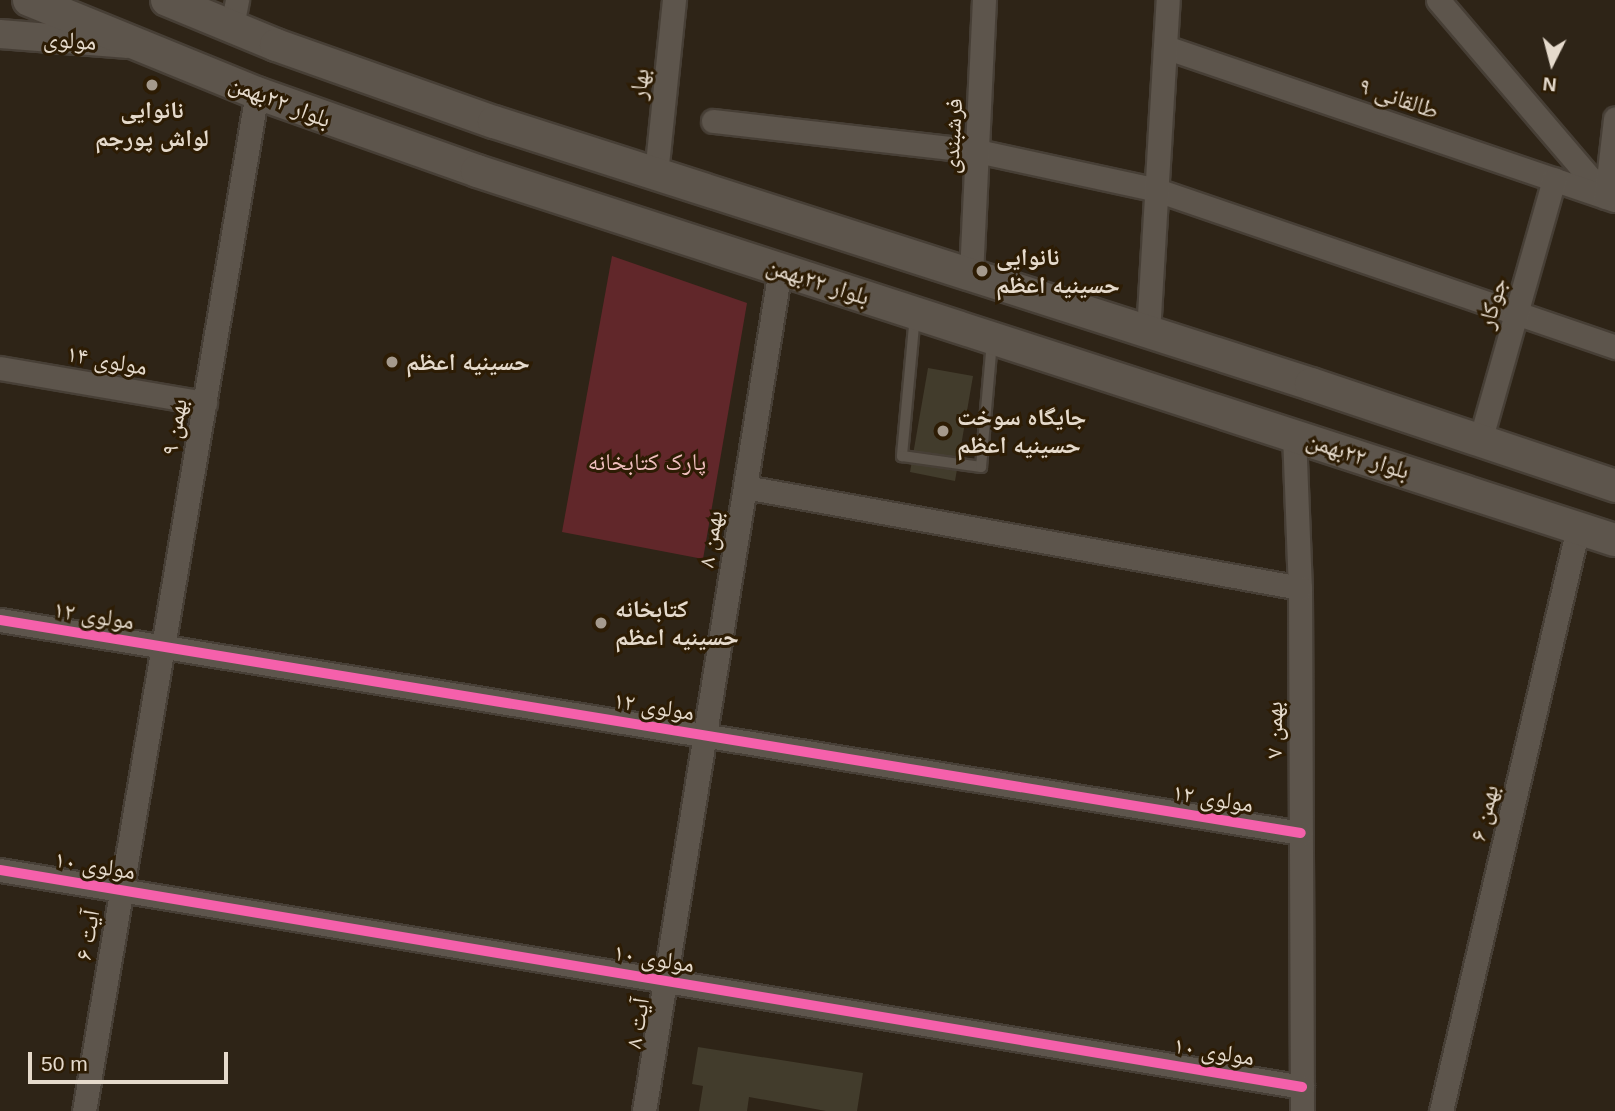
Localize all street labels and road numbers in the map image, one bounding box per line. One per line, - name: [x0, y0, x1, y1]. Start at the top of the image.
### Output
- street label: مولوی: [42, 24, 98, 56]
- street label: بهار: [623, 67, 655, 101]
- street label: بلوار ۲۲بهمن: [225, 68, 335, 134]
- street label: طالقانی ۹: [1355, 71, 1443, 125]
- street label: فرشبندی: [936, 97, 968, 175]
- street label: بلوار ۲۲بهمن: [763, 251, 873, 311]
- street label: جوکار: [1471, 274, 1513, 332]
- street label: مولوی ۱۴: [64, 339, 150, 381]
- street label: بهمن ۹: [155, 396, 193, 458]
- street label: بلوار ۲۲بهمن: [1303, 425, 1413, 485]
- street label: بهمن ۸: [691, 509, 729, 569]
- street label: مولوی ۱۲: [51, 594, 137, 636]
- street label: مولوی ۱۲: [611, 685, 697, 727]
- street label: بهمن ۷: [1260, 701, 1288, 759]
- street label: مولوی ۱۲: [1170, 777, 1256, 819]
- street label: بهمن ۶: [1464, 782, 1504, 844]
- street label: مولوی ۱۰: [52, 844, 138, 886]
- street label: آیت ۶: [68, 907, 106, 963]
- street label: مولوی ۱۰: [611, 937, 697, 979]
- street label: آیت ۸: [619, 996, 655, 1050]
- street label: مولوی ۱۰: [1171, 1030, 1257, 1072]

